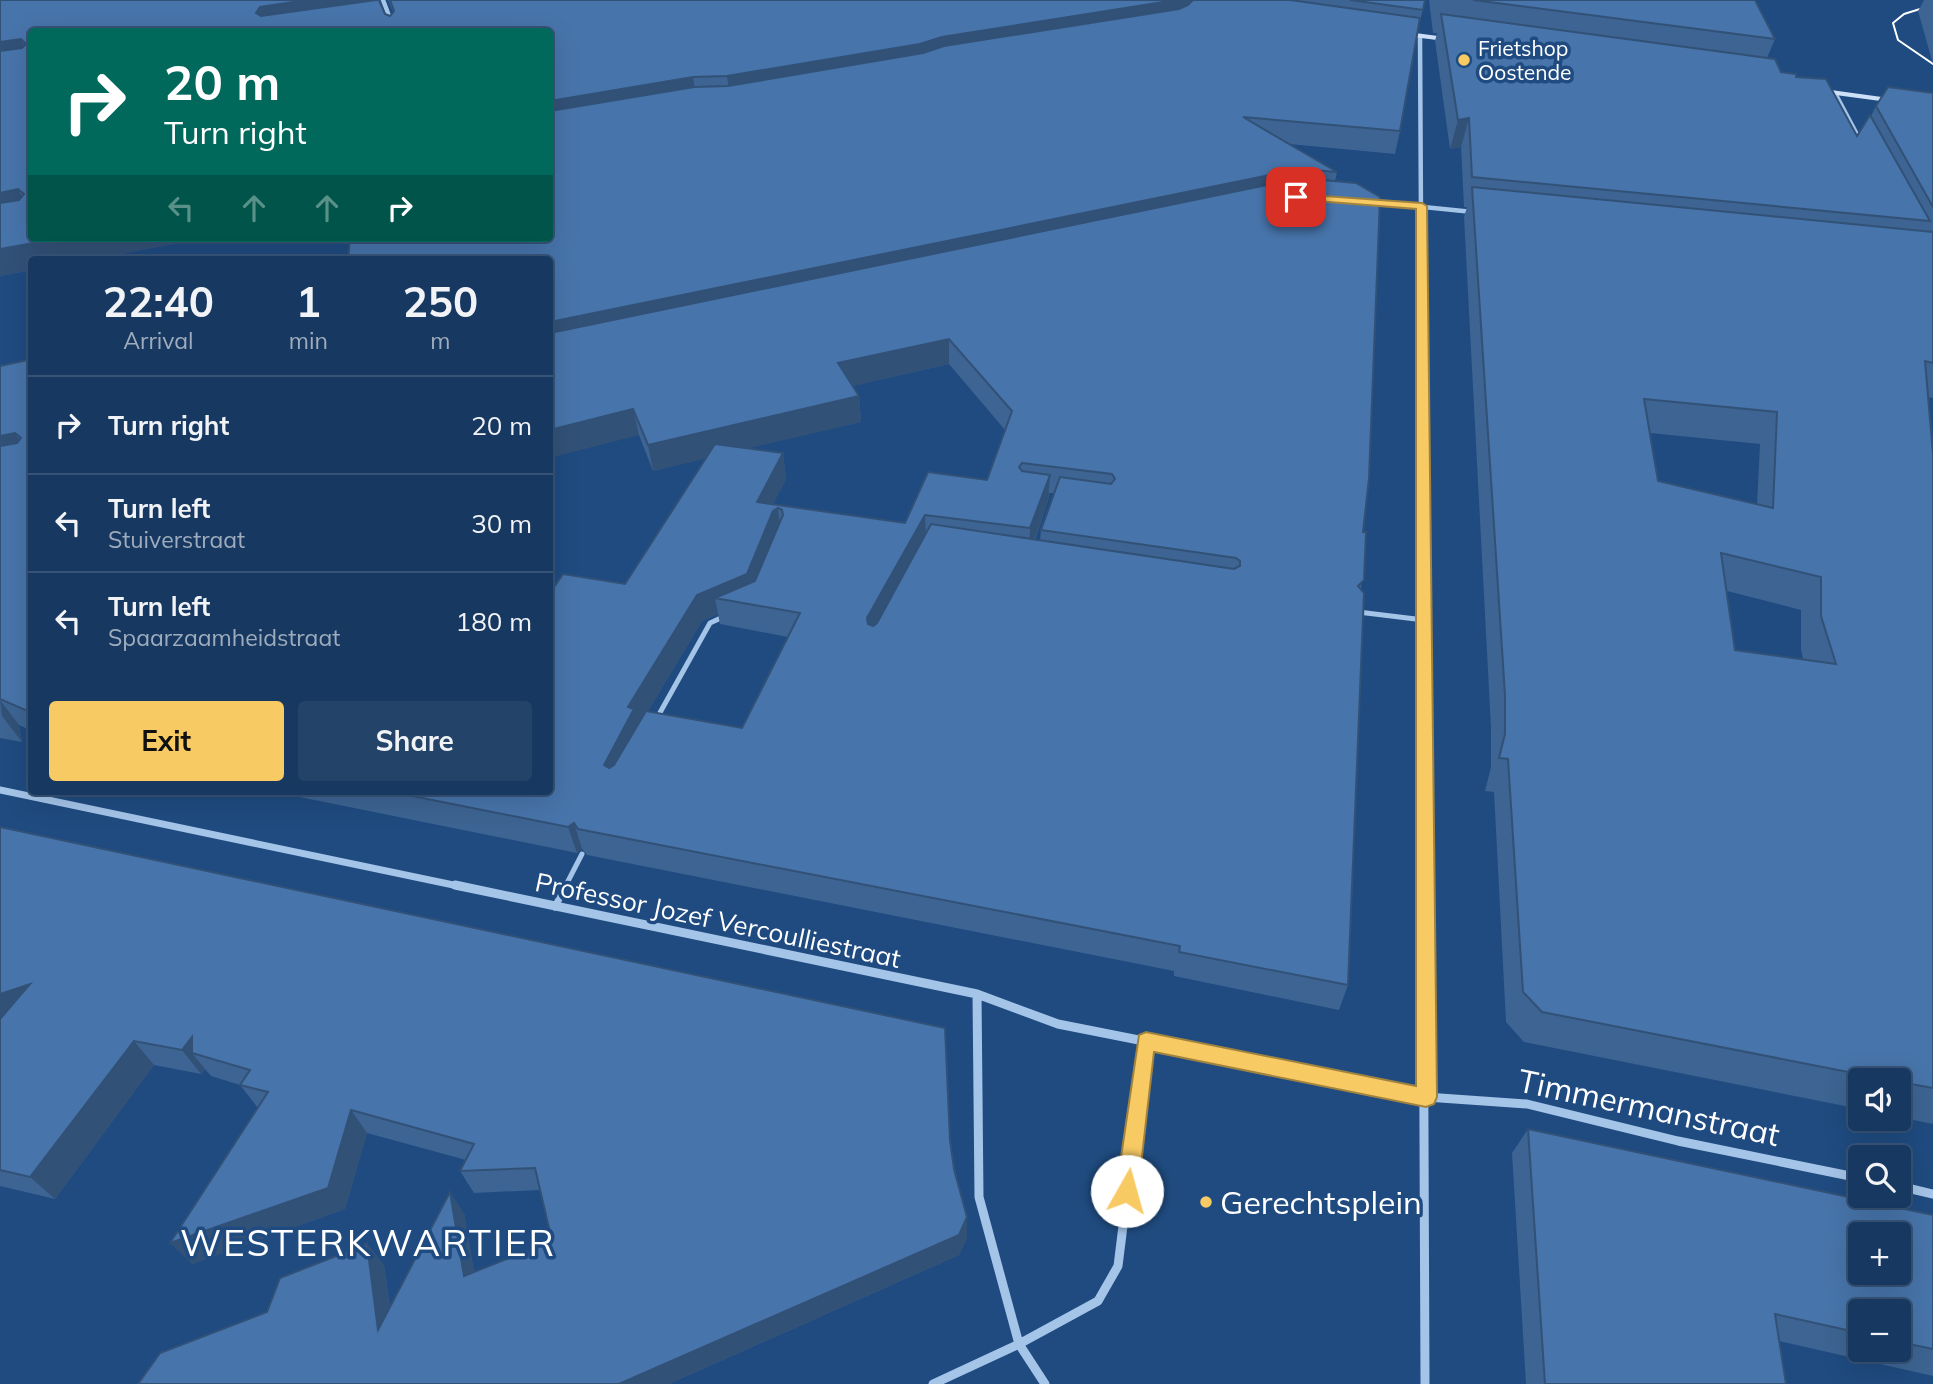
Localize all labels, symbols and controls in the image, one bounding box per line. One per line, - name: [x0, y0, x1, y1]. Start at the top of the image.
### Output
- place label: Frietshop Oostende: [1478, 35, 1572, 85]
- text: 20 m: [164, 51, 280, 112]
- marker: Frietshop Oostende: [1456, 52, 1472, 68]
- icon: right: [49, 56, 140, 147]
- text: Turn right: [164, 112, 307, 152]
- pin: [1266, 167, 1326, 227]
- icon: arrive: [1277, 178, 1315, 216]
- icon: left: [162, 189, 200, 227]
- icon: ahead: [235, 189, 273, 227]
- icon: ahead: [308, 189, 346, 227]
- icon: right: [381, 189, 419, 227]
- text: 22:40: [103, 275, 214, 328]
- text: 1: [296, 275, 321, 328]
- text: 250: [403, 275, 478, 328]
- text: Arrival: [123, 326, 194, 355]
- text: min: [289, 326, 328, 355]
- text: m: [430, 326, 451, 355]
- icon: right: [49, 406, 87, 444]
- text: Turn right: [108, 409, 229, 442]
- text: 20 m: [471, 409, 532, 442]
- text: Turn left: [108, 492, 210, 525]
- icon: left: [49, 504, 87, 542]
- text: 30 m: [471, 507, 532, 540]
- text: Stuiverstraat: [108, 525, 245, 554]
- text: Turn left: [108, 590, 210, 623]
- icon: left: [49, 602, 87, 640]
- text: 180 m: [456, 605, 532, 638]
- text: Spaarzaamheidstraat: [108, 623, 340, 652]
- button: Exit: [49, 701, 284, 781]
- button: Share: [298, 701, 532, 781]
- street label: Professor Jozef Vercoulliestraat: [532, 865, 904, 975]
- street label: Timmermanstraat: [1515, 1060, 1783, 1154]
- map controls: [1848, 1068, 1911, 1362]
- button: sound: [1848, 1068, 1911, 1131]
- button: search: [1848, 1145, 1911, 1208]
- position arrow: [1090, 1154, 1164, 1228]
- place label: Gerechtsplein: [1220, 1182, 1422, 1222]
- marker: Gerechtsplein: [1198, 1194, 1214, 1210]
- district label: WESTERKWARTIER: [180, 1219, 556, 1265]
- button: +: [1848, 1222, 1911, 1285]
- button: −: [1848, 1299, 1911, 1362]

